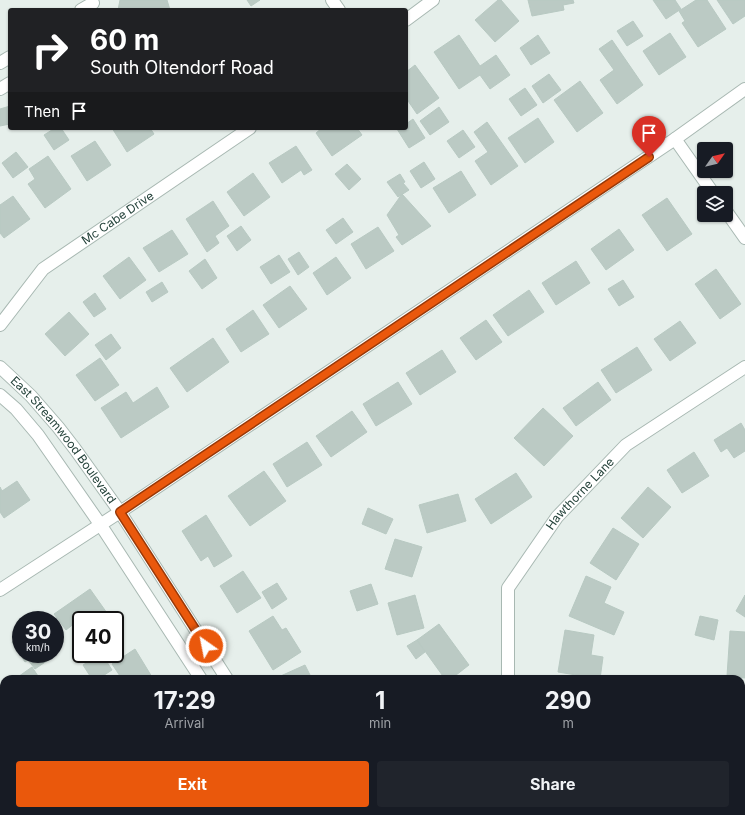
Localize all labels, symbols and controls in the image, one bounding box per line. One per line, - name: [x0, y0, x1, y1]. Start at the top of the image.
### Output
- text: 60 m: [90, 23, 159, 57]
- icon: right: [24, 24, 76, 76]
- text: South Oltendorf Road: [90, 57, 274, 78]
- icon: arrive: [68, 100, 90, 122]
- text: Then: [24, 102, 60, 121]
- pin: [632, 116, 666, 157]
- icon: arrive: [638, 122, 660, 144]
- north arrow: [697, 142, 733, 178]
- map controls: [697, 142, 733, 222]
- button: layers: [697, 186, 733, 222]
- street label: Mc Cabe Drive: [78, 188, 156, 248]
- street label: East Streamwood Boulevard: [8, 373, 120, 506]
- street label: Hawthorne Lane: [542, 454, 617, 533]
- speed limit sign: 40: [72, 611, 124, 663]
- text: 30: [25, 620, 51, 644]
- position arrow: [185, 625, 227, 667]
- text: km/h: [26, 641, 50, 653]
- text: 17:29: [153, 686, 216, 715]
- text: 1: [375, 686, 385, 715]
- text: 290: [545, 686, 592, 715]
- text: Arrival: [165, 715, 205, 731]
- text: min: [369, 715, 391, 731]
- text: m: [562, 715, 574, 731]
- button: Exit: [16, 761, 369, 807]
- button: Share: [377, 761, 729, 807]

